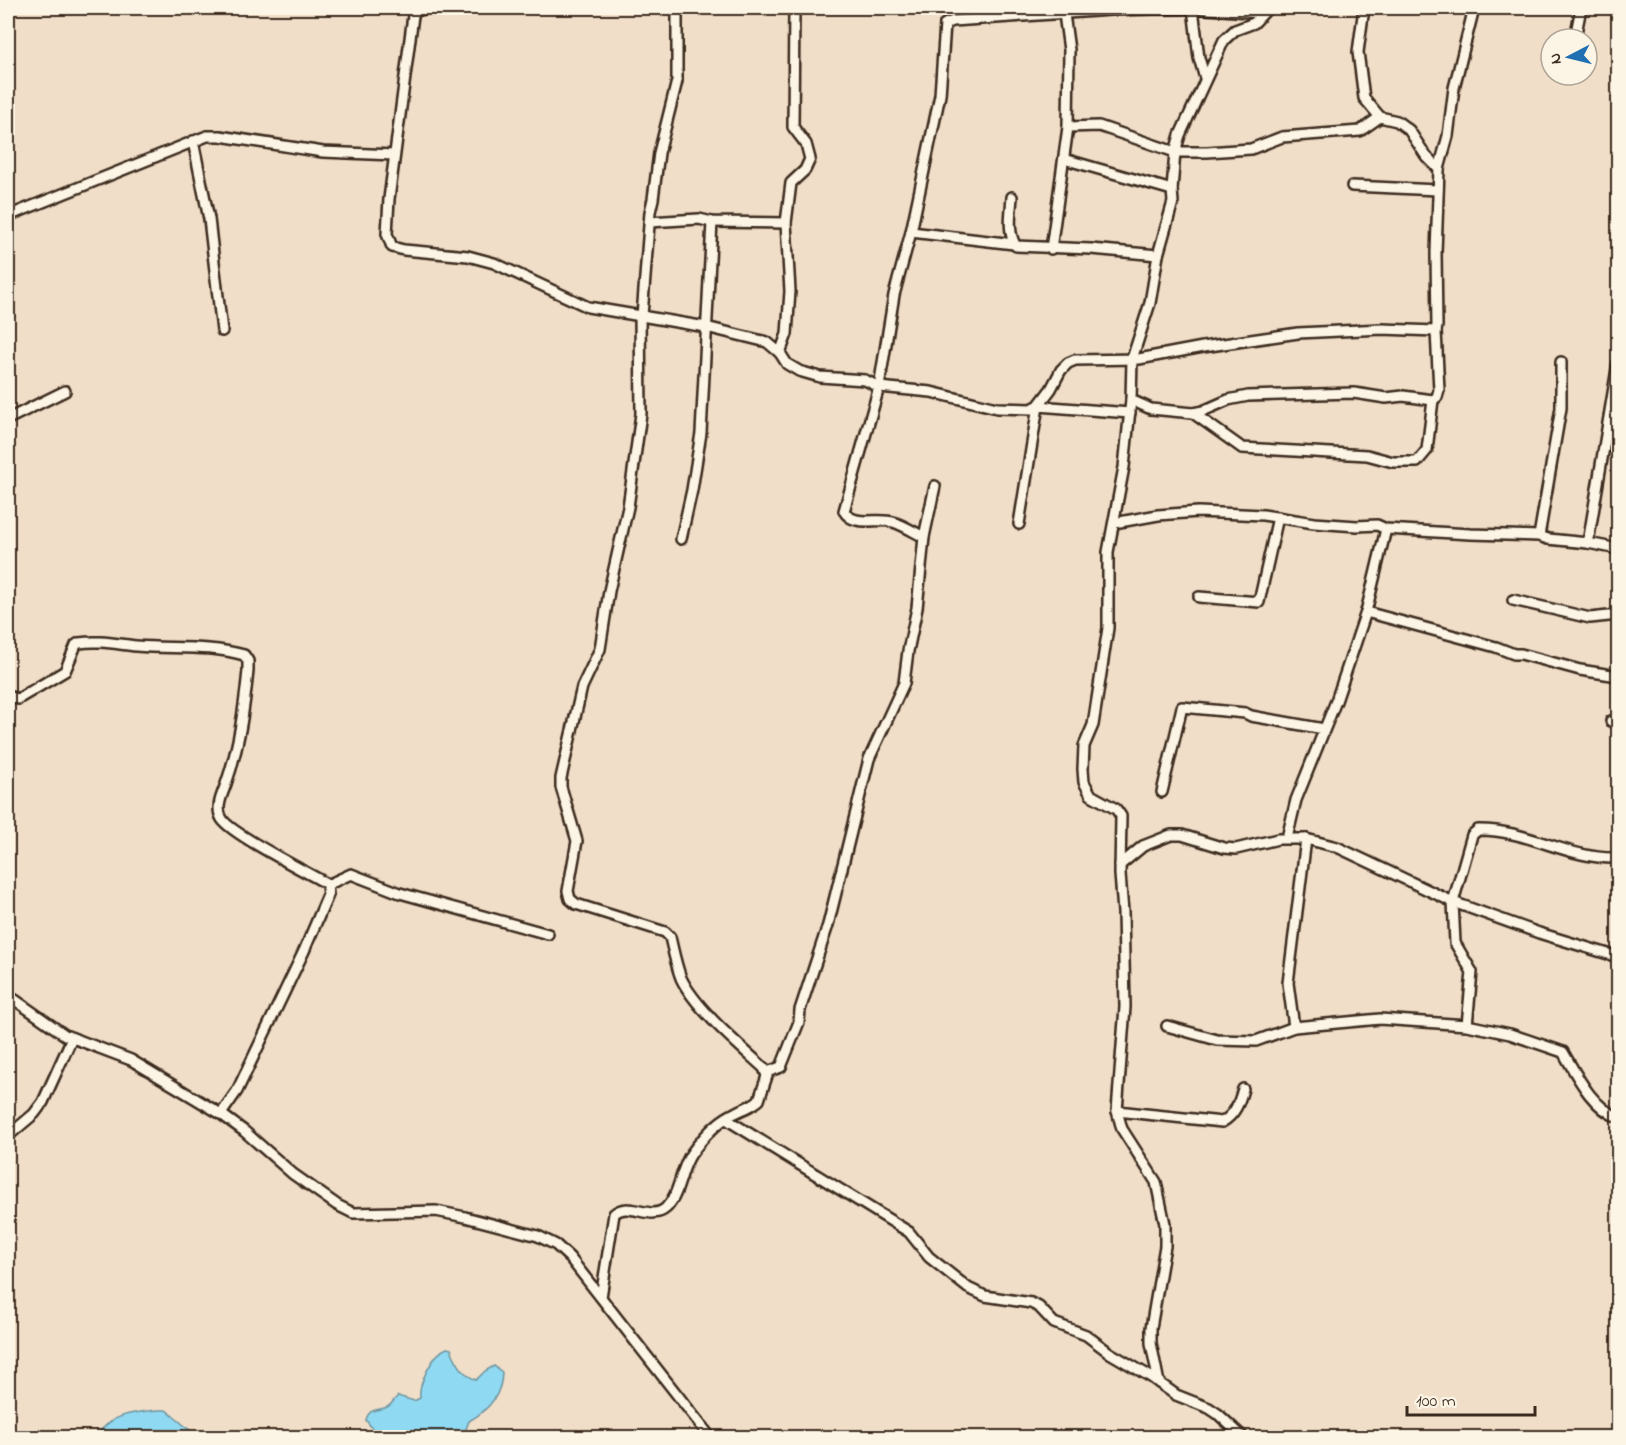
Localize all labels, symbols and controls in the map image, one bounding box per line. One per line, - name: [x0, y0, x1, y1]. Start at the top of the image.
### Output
- north arrow: [1539, 27, 1599, 87]
- text: N: [1544, 52, 1569, 65]
- scale bar: [1407, 1379, 1534, 1417]
- text: 100 m: [1416, 1389, 1456, 1415]

